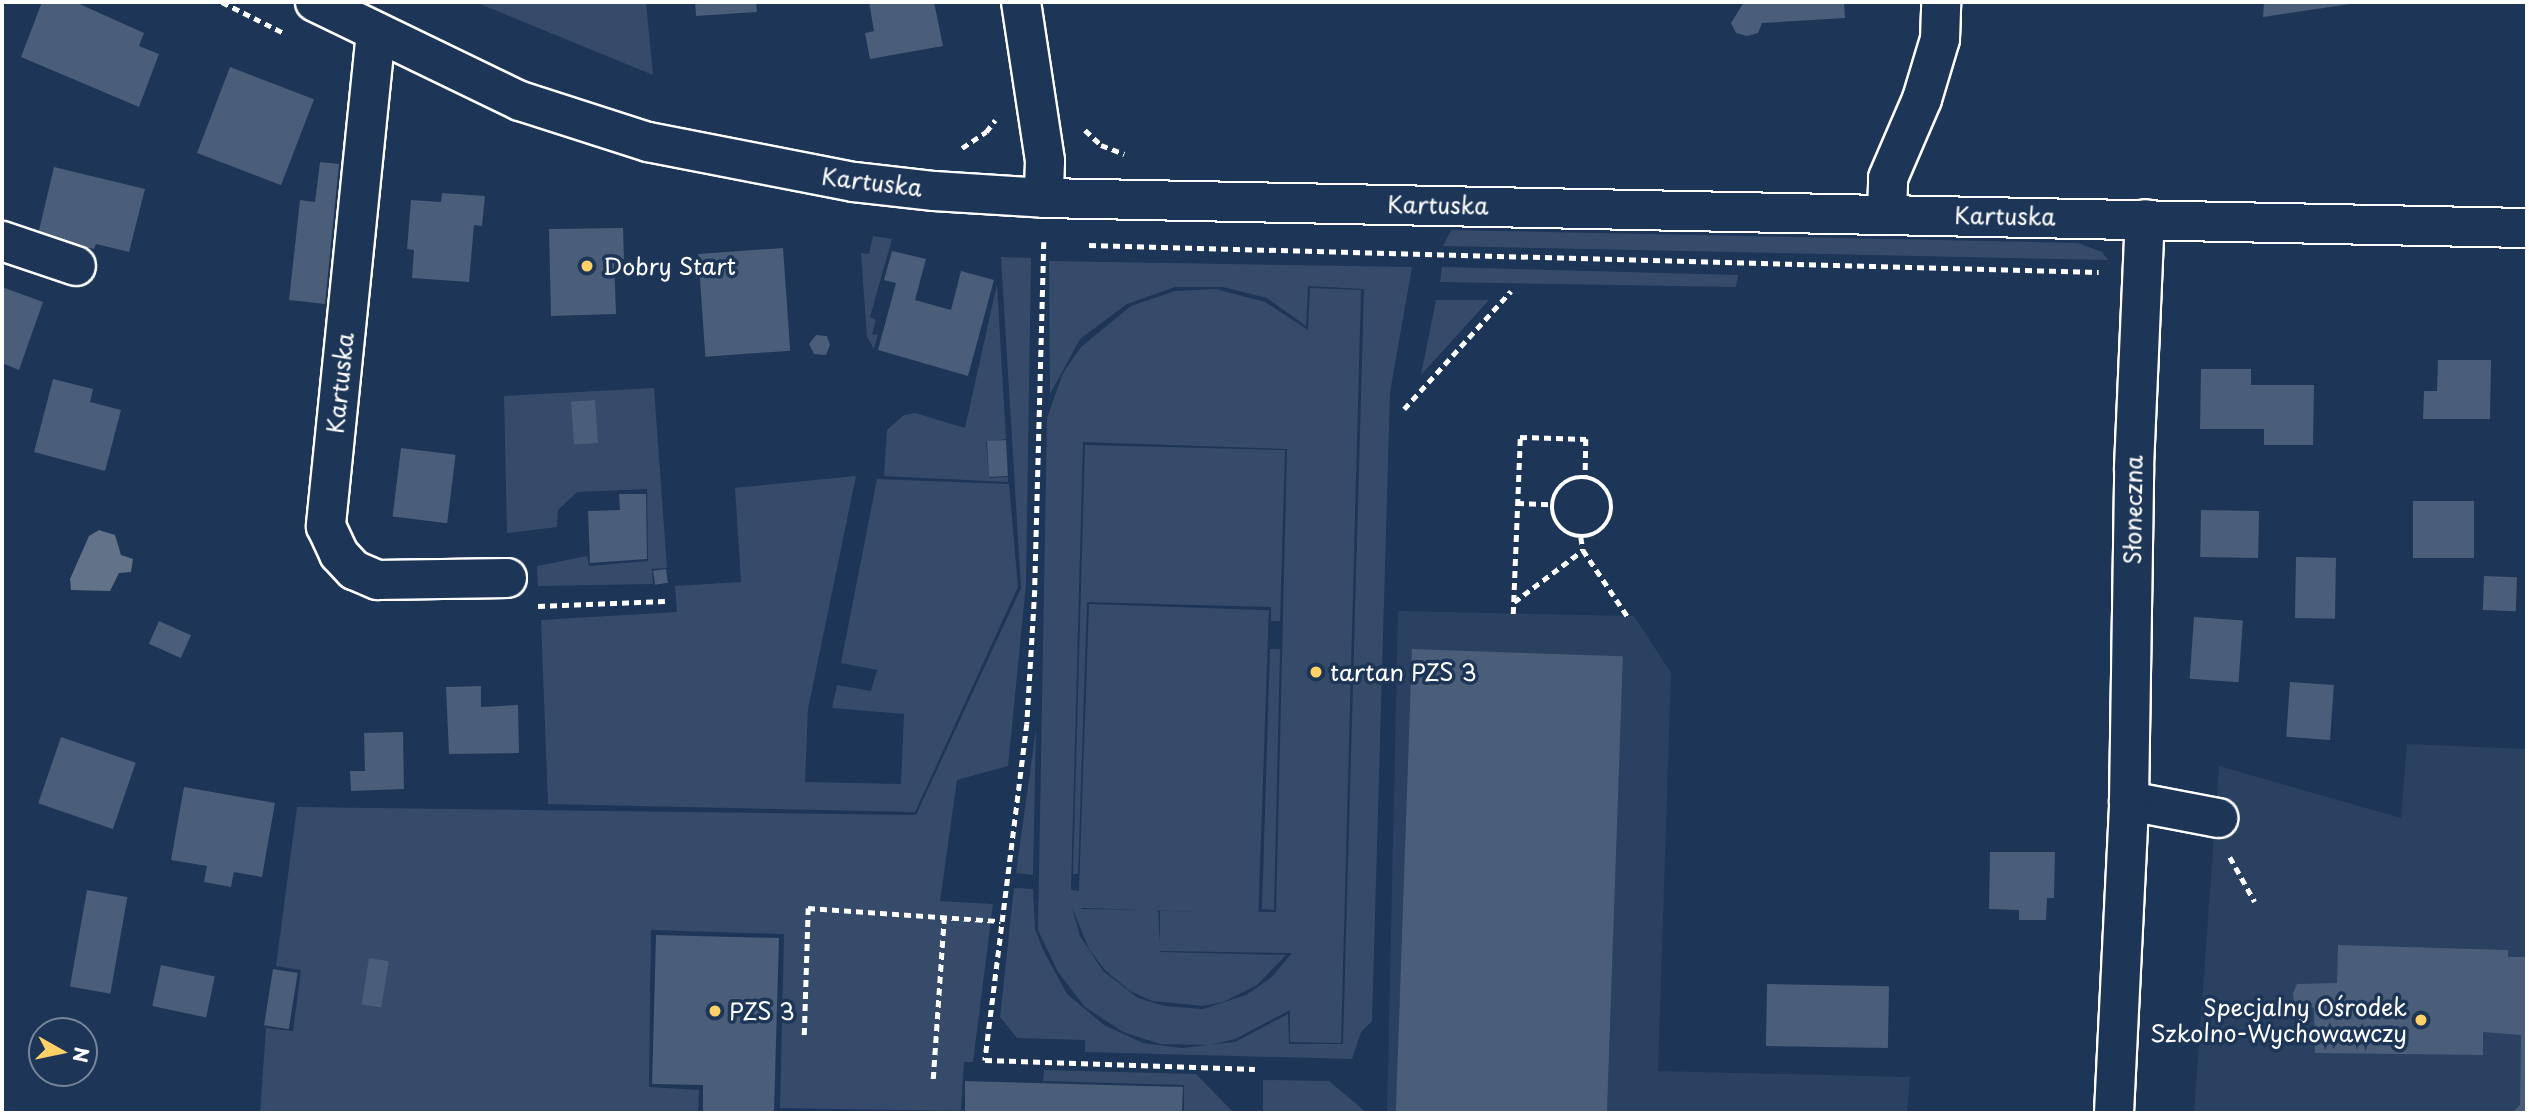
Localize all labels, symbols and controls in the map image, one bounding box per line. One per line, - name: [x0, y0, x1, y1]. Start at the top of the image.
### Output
- street label: Kartuska: [820, 162, 924, 202]
- street label: Kartuska: [1387, 190, 1489, 220]
- street label: Kartuska: [1954, 201, 2056, 231]
- place label: Dobry Start: [603, 252, 737, 280]
- marker: Dobry Start: [577, 256, 597, 276]
- street label: Kartuska: [321, 331, 359, 435]
- street label: Słoneczna: [2118, 455, 2148, 565]
- place label: tartan PZS 3: [1330, 658, 1476, 686]
- marker: tartan PZS 3: [1308, 664, 1324, 680]
- place label: Specjalny Ośrodek Szkolno-Wychowawczy: [2150, 993, 2407, 1047]
- place label: PZS 3: [729, 997, 794, 1025]
- marker: PZS 3: [707, 1003, 723, 1019]
- marker: Specjalny Ośrodek Szkolno-Wychowawczy: [2413, 1012, 2429, 1028]
- north arrow: [28, 1017, 98, 1087]
- text: N: [67, 1045, 97, 1065]

